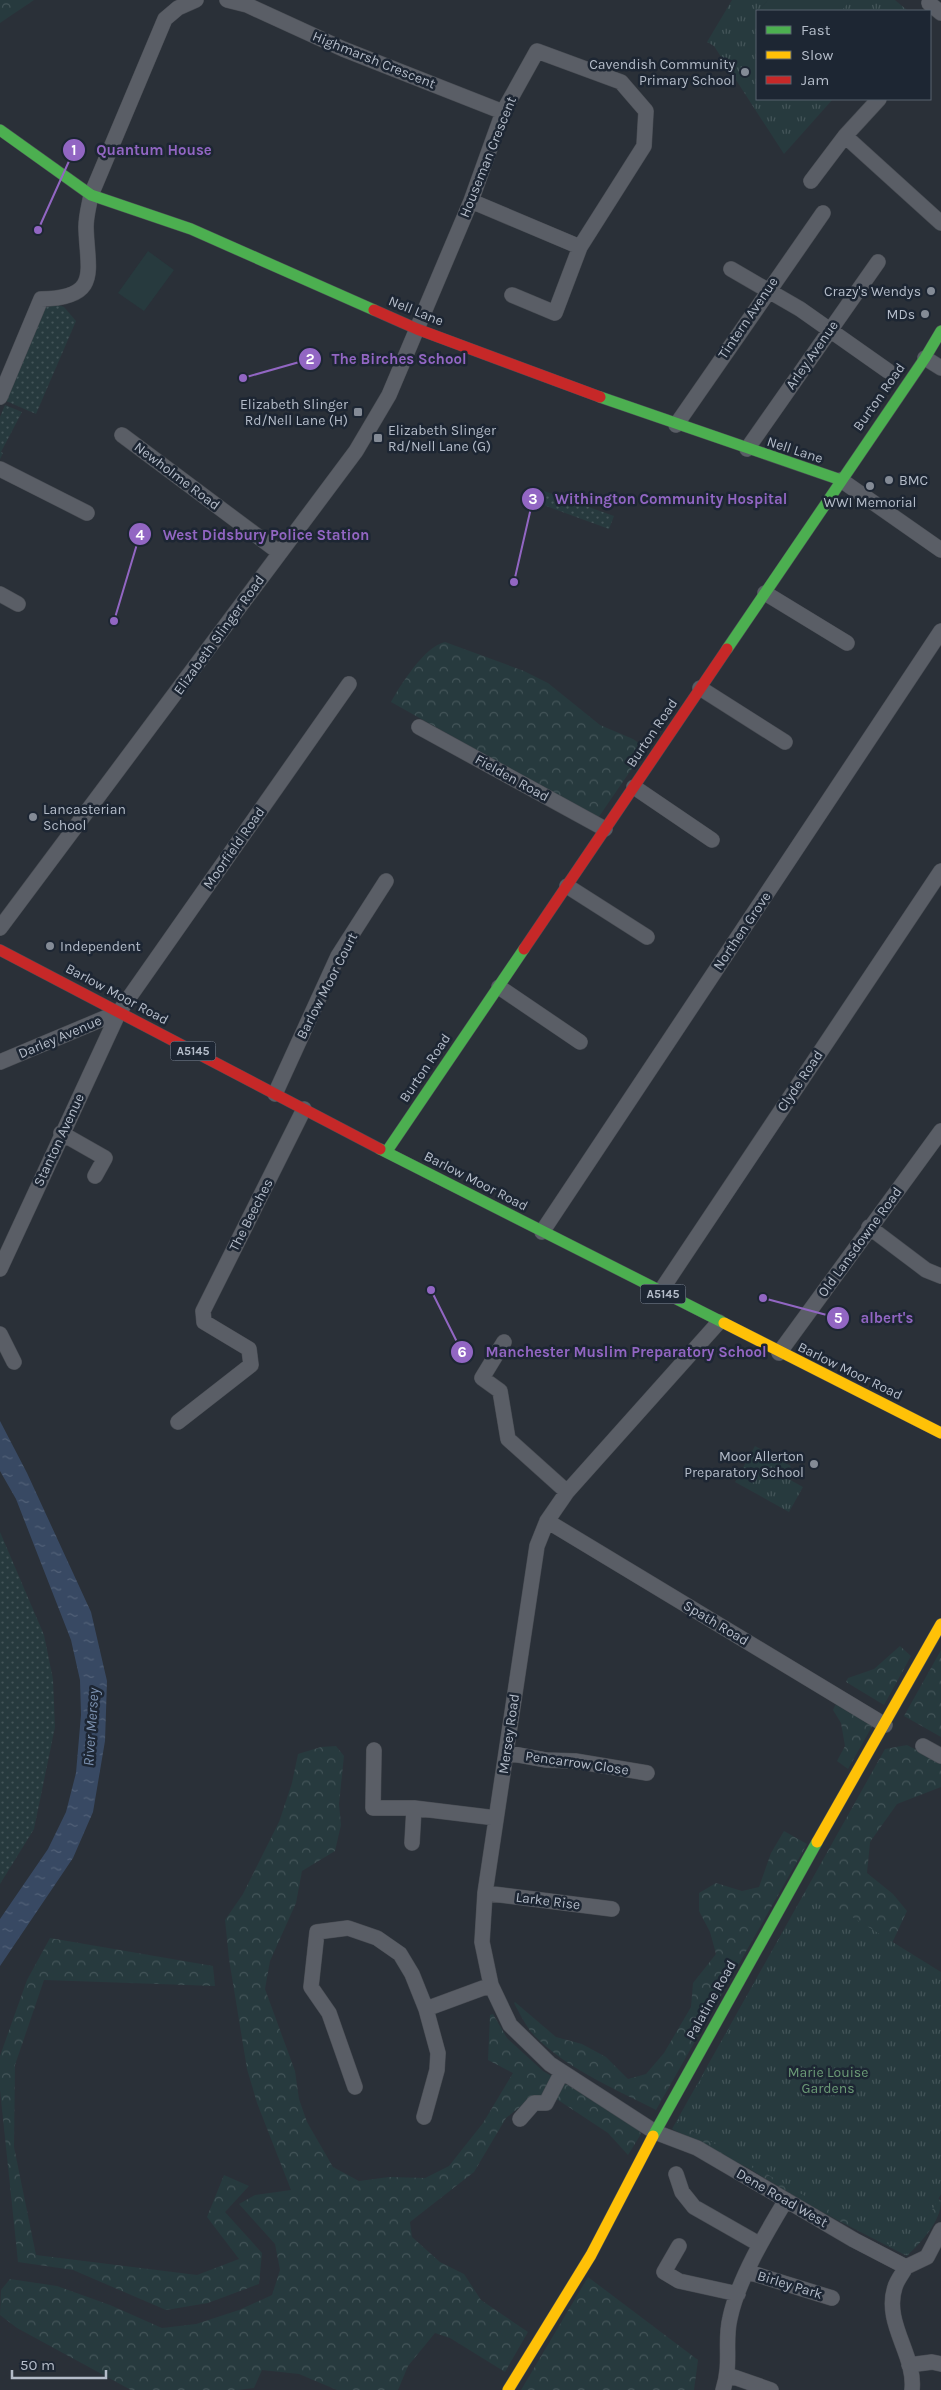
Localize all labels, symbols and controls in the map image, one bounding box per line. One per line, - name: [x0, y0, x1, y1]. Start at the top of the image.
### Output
- legend: [756, 10, 931, 100]
- text: Fast: [801, 21, 831, 39]
- street label: Highmarsh Crescent: [310, 28, 438, 92]
- text: Slow: [801, 46, 833, 64]
- place label: Cavendish Community Primary School: [589, 56, 735, 89]
- marker: Cavendish Community Primary School: [739, 66, 751, 78]
- text: Jam: [801, 71, 829, 89]
- street label: Houseman Crescent: [456, 94, 520, 220]
- callout: Quantum House: [61, 135, 222, 165]
- text: 1: [71, 141, 77, 159]
- text: Quantum House: [96, 141, 212, 159]
- street label: Tintern Avenue: [714, 274, 782, 362]
- place label: Crazy's Wendys: [824, 283, 921, 300]
- marker: Crazy's Wendys: [925, 285, 937, 297]
- street label: Nell Lane: [386, 292, 446, 330]
- place label: MDs: [887, 306, 915, 323]
- marker: MDs: [919, 308, 931, 320]
- street label: Arley Avenue: [782, 317, 842, 393]
- callout: The Birches School: [297, 344, 477, 374]
- text: 2: [305, 350, 315, 368]
- text: The Birches School: [332, 350, 466, 368]
- street label: Burton Road: [849, 360, 909, 434]
- place label: Elizabeth Slinger Rd/Nell Lane (H): [240, 396, 349, 429]
- marker: Elizabeth Slinger Rd/Nell Lane (H): [352, 406, 364, 418]
- place label: Elizabeth Slinger Rd/Nell Lane (G): [388, 422, 497, 455]
- marker: Elizabeth Slinger Rd/Nell Lane (G): [372, 432, 384, 444]
- street label: Nell Lane: [765, 433, 825, 467]
- street label: Newholme Road: [131, 438, 223, 514]
- place label: BMC: [899, 472, 928, 489]
- marker: BMC: [883, 474, 895, 486]
- marker: WWI Memorial: [864, 480, 876, 492]
- callout: Withington Community Hospital: [520, 484, 798, 514]
- text: 3: [528, 490, 538, 508]
- text: Withington Community Hospital: [555, 490, 787, 508]
- place label: WWI Memorial: [824, 494, 916, 511]
- callout: West Didsbury Police Station: [127, 519, 379, 549]
- text: 4: [136, 526, 145, 544]
- text: West Didsbury Police Station: [163, 526, 369, 544]
- street label: Elizabeth Slinger Road: [170, 572, 268, 698]
- street label: Burton Road: [623, 695, 681, 771]
- street label: Fielden Road: [472, 751, 552, 805]
- place label: Lancasterian School: [43, 801, 126, 834]
- street label: Moorfield Road: [199, 804, 269, 892]
- marker: Lancasterian School: [27, 811, 39, 823]
- street label: Northen Grove: [710, 889, 774, 973]
- street label: Barlow Moor Court: [293, 930, 361, 1042]
- place label: Independent: [60, 938, 141, 955]
- marker: Independent: [44, 940, 56, 952]
- street label: Barlow Moor Road: [63, 960, 171, 1028]
- street label: Darley Avenue: [16, 1012, 104, 1062]
- street label: Burton Road: [396, 1030, 454, 1106]
- road number: A5145: [170, 1042, 216, 1060]
- street label: Clyde Road: [773, 1047, 827, 1115]
- street label: Stanton Avenue: [30, 1091, 88, 1189]
- street label: Barlow Moor Road: [421, 1147, 531, 1215]
- street label: The Beeches: [225, 1176, 277, 1254]
- street label: Old Lansdowne Road: [814, 1184, 906, 1300]
- road number: A5145: [640, 1285, 686, 1304]
- callout: albert's: [826, 1303, 924, 1333]
- text: 5: [834, 1309, 843, 1327]
- text: albert's: [861, 1309, 914, 1327]
- callout: Manchester Muslim Preparatory School: [450, 1337, 776, 1367]
- street label: Barlow Moor Road: [795, 1338, 905, 1404]
- text: 6: [457, 1343, 467, 1361]
- text: Manchester Muslim Preparatory School: [485, 1343, 767, 1361]
- place label: Moor Allerton Preparatory School: [684, 1448, 804, 1481]
- marker: Moor Allerton Preparatory School: [808, 1458, 820, 1470]
- street label: Spath Road: [680, 1597, 752, 1649]
- water label: River Mersey: [79, 1687, 103, 1767]
- street label: Mersey Road: [495, 1693, 523, 1775]
- street label: Pencarrow Close: [524, 1747, 630, 1779]
- street label: Larke Rise: [515, 1889, 581, 1913]
- street label: Palatine Road: [682, 1958, 740, 2042]
- park label: Marie Louise Gardens: [788, 2064, 868, 2097]
- street label: Dene Road West: [733, 2165, 831, 2231]
- street label: Birley Park: [755, 2267, 825, 2303]
- scale bar: [12, 2348, 106, 2380]
- text: 50 m: [20, 2356, 55, 2374]

